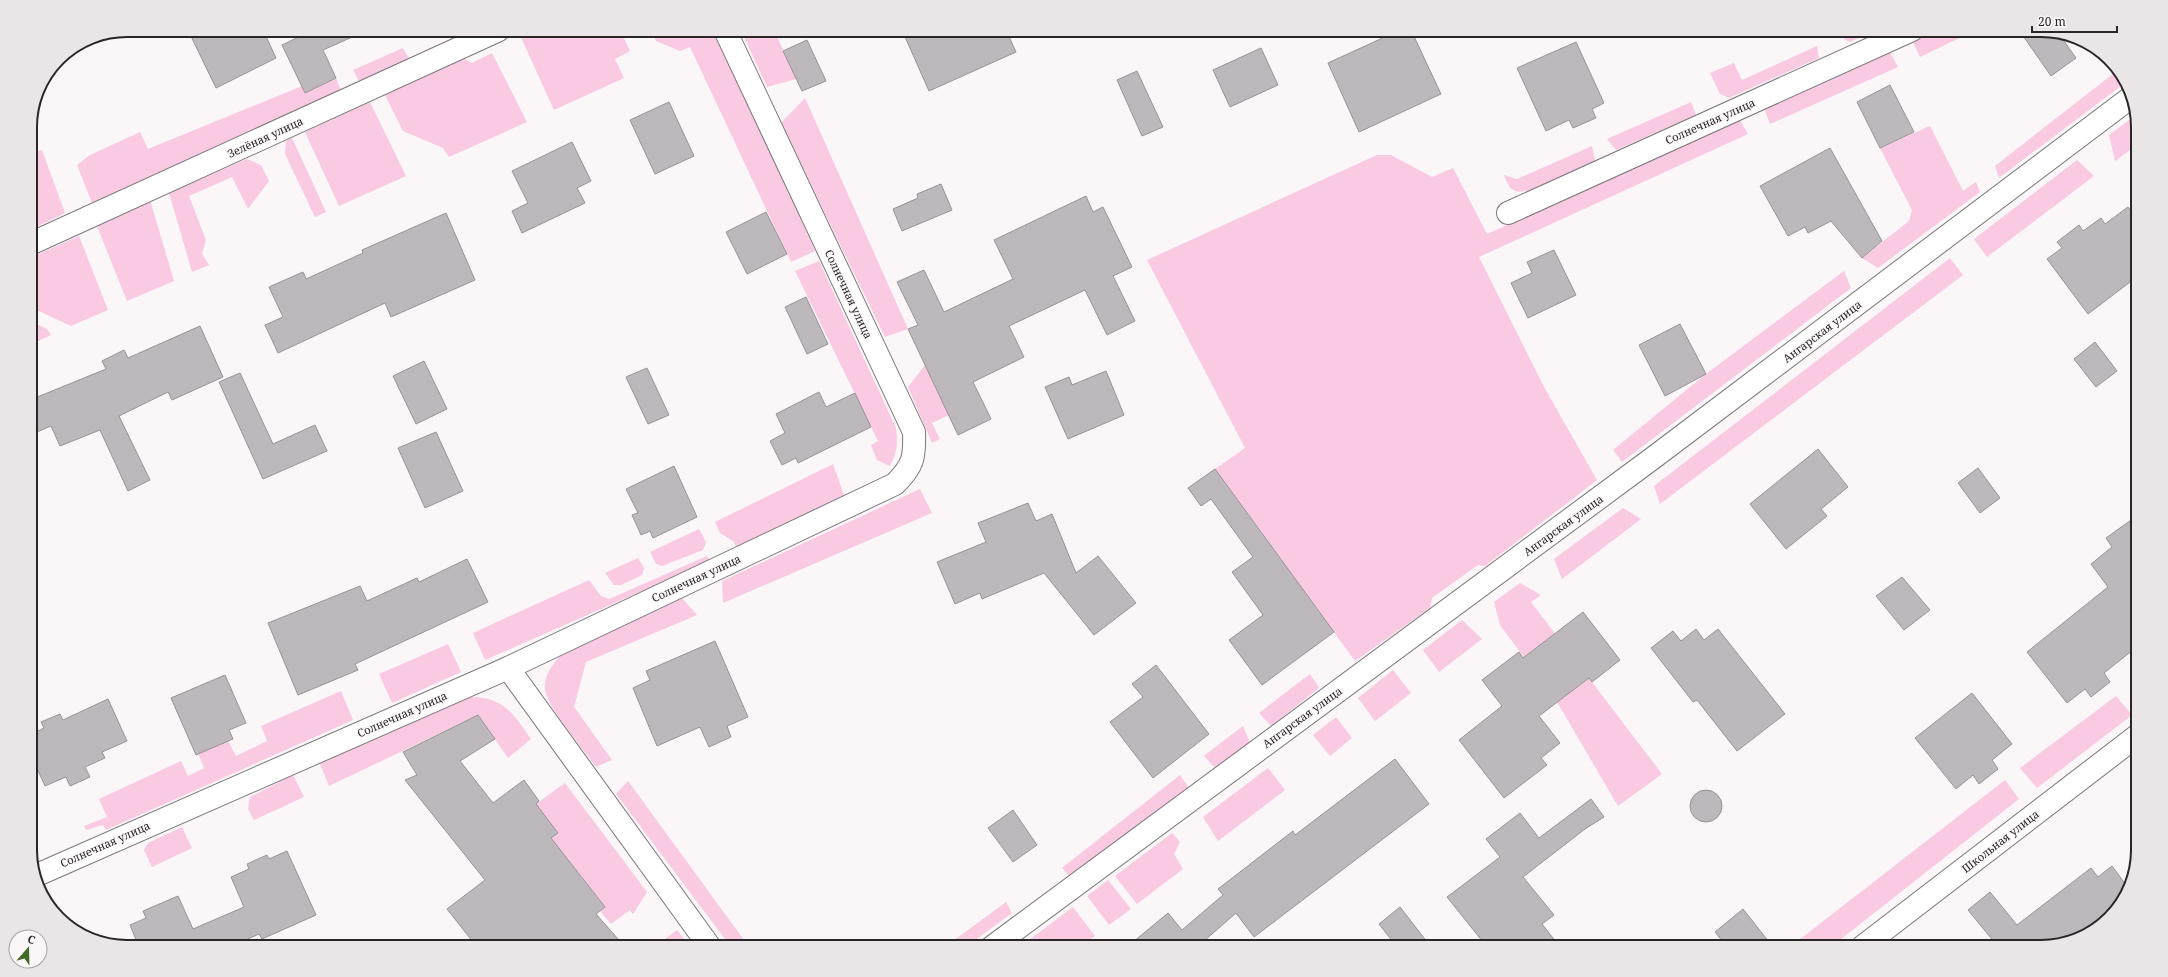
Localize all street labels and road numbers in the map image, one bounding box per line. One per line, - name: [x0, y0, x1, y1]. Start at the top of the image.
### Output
- street label: Солнечная улица: [1663, 94, 1757, 148]
- street label: Зелёная улица: [225, 113, 305, 161]
- street label: Солнечная улица: [822, 247, 876, 341]
- street label: Ангарская улица: [1780, 296, 1864, 366]
- street label: Ангарская улица: [1520, 491, 1606, 559]
- street label: Солнечная улица: [649, 551, 743, 605]
- street label: Ангарская улица: [1259, 683, 1345, 751]
- street label: Солнечная улица: [355, 687, 449, 741]
- street label: Школьная улица: [1958, 806, 2042, 876]
- street label: Солнечная улица: [58, 817, 152, 871]

